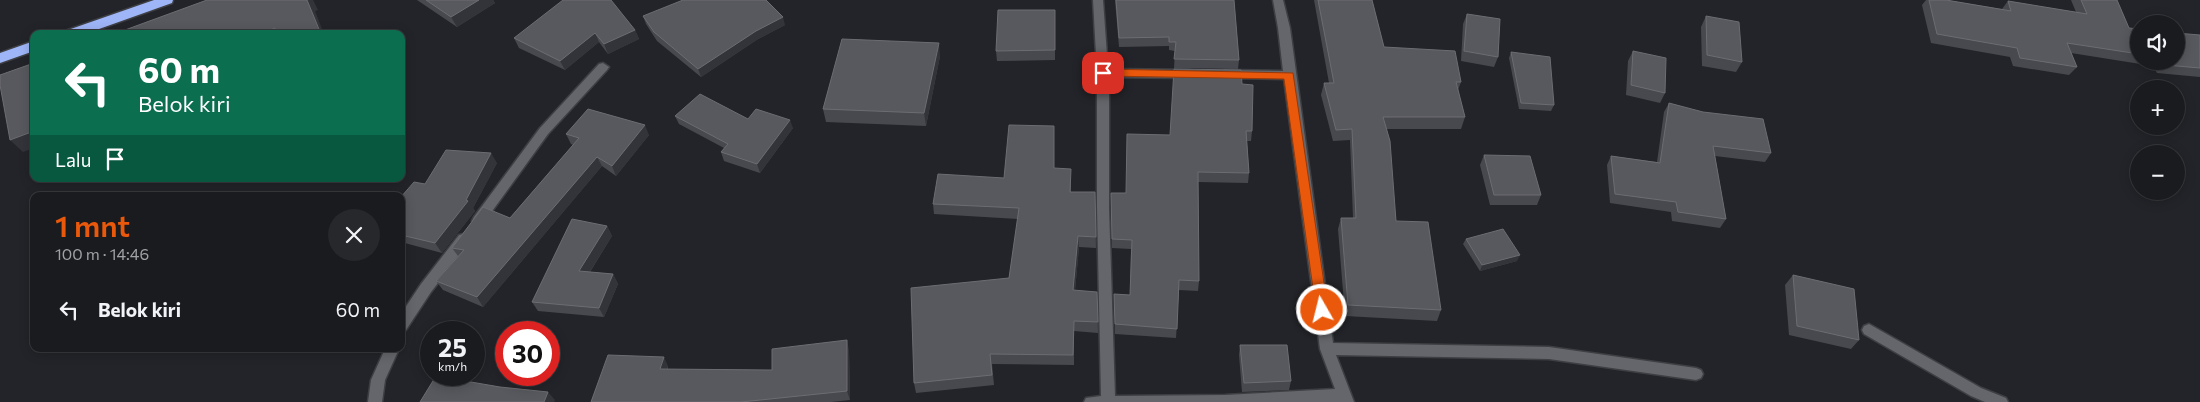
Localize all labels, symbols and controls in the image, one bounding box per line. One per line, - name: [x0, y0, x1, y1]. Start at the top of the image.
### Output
- map controls: [2130, 15, 2185, 200]
- button: sound: [2130, 15, 2185, 70]
- text: 60 m: [138, 47, 220, 90]
- icon: left: [55, 50, 120, 115]
- pin: [1082, 52, 1124, 94]
- icon: arrive: [1089, 59, 1117, 87]
- button: +: [2130, 80, 2185, 135]
- text: Belok kiri: [138, 90, 231, 117]
- icon: arrive: [101, 145, 129, 173]
- button: −: [2130, 145, 2185, 200]
- text: Lalu: [55, 148, 91, 171]
- text: 1 mnt: [55, 206, 130, 243]
- button: close: [328, 209, 380, 261]
- text: 100 m · 14:46: [55, 244, 149, 263]
- position arrow: [1295, 283, 1347, 335]
- icon: left: [55, 296, 83, 324]
- text: Belok kiri: [98, 298, 181, 321]
- text: 60 m: [336, 298, 380, 321]
- speed limit sign: 30: [495, 321, 560, 386]
- text: 25: [438, 332, 467, 362]
- text: km/h: [438, 359, 467, 373]

